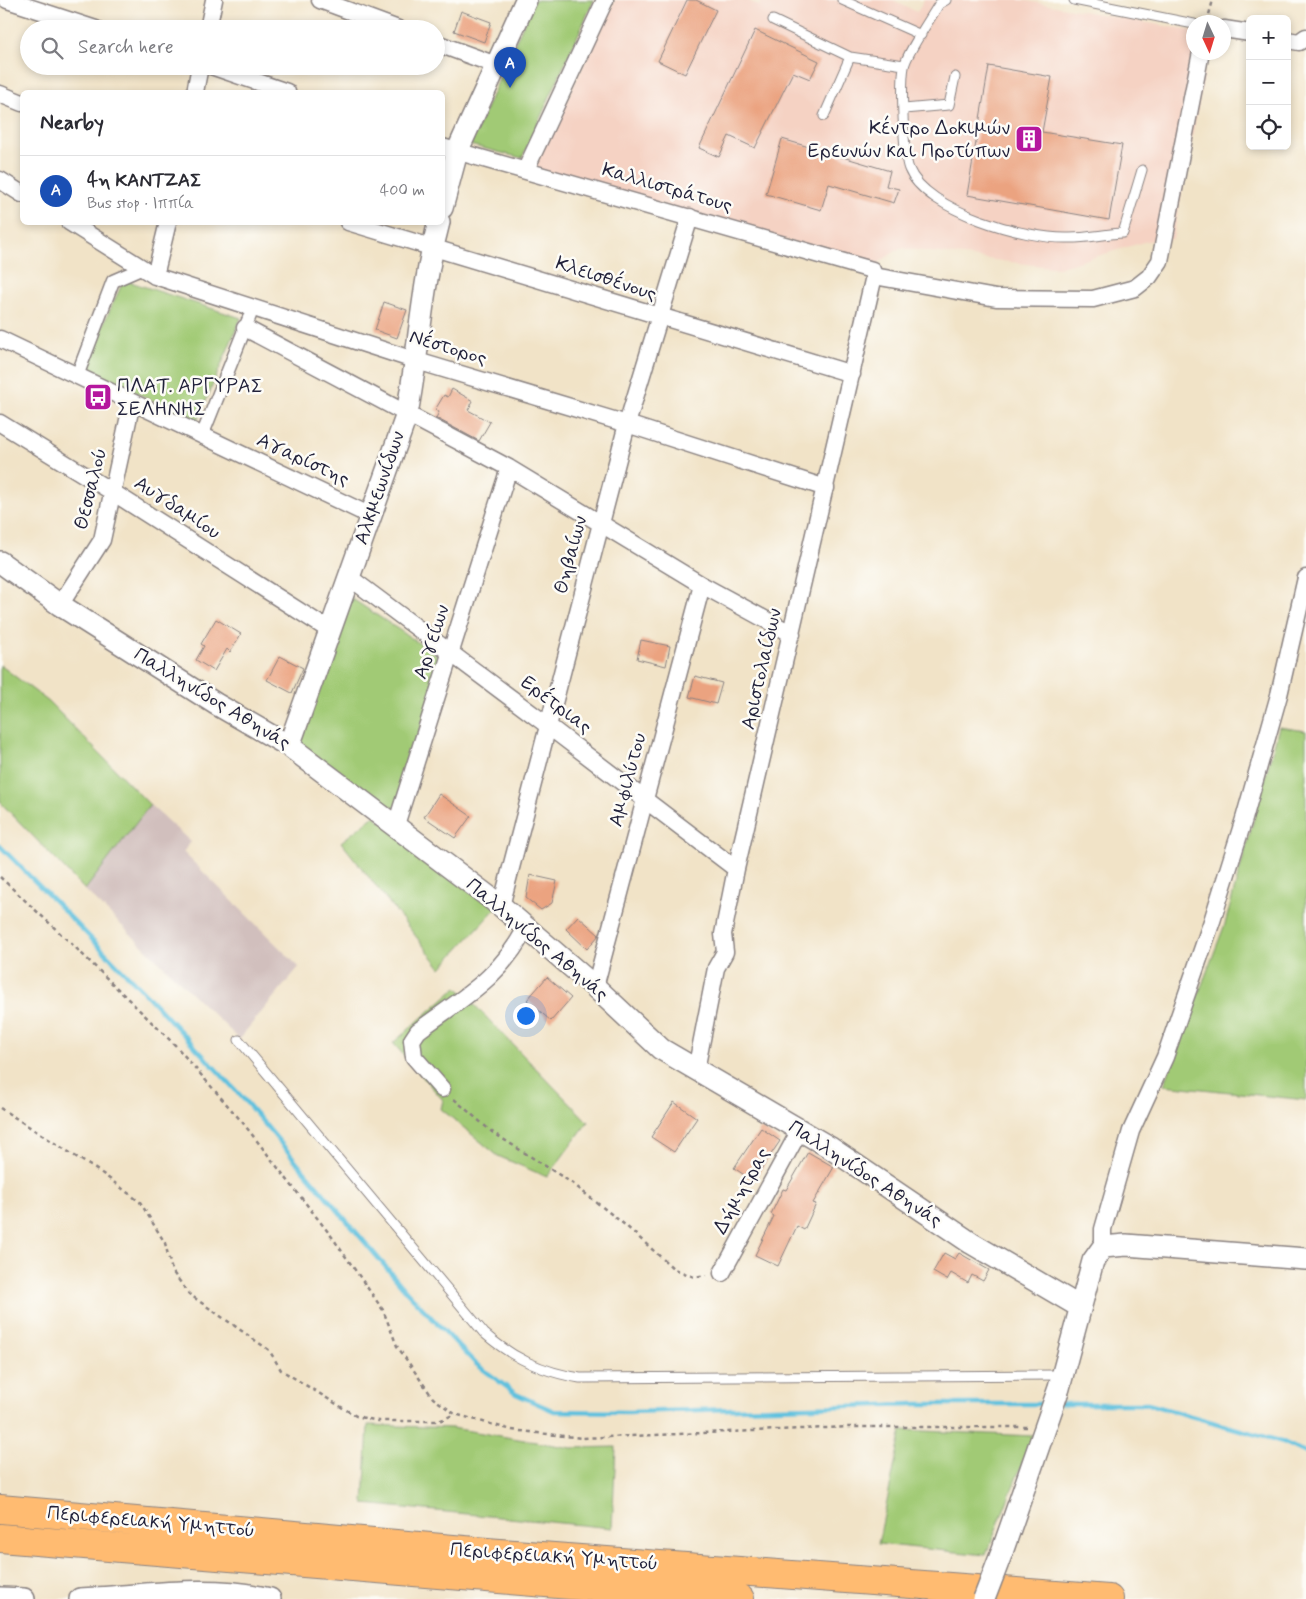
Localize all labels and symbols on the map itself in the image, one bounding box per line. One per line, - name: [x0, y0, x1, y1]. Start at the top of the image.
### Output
- north arrow: [1186, 15, 1231, 60]
- pin: A: [494, 47, 526, 88]
- place label: Κέντρο Δοκιμών Ερευνών και Προτύπων: [808, 115, 1010, 165]
- building icon: Κέντρο Δοκιμών Ερευνών και Προτύπων: [1014, 124, 1044, 154]
- street label: Καλλιστράτους: [599, 157, 736, 220]
- street label: Κλεισθένους: [552, 250, 660, 308]
- street label: Νέστορος: [406, 323, 490, 373]
- place label: ΠΛΑΤ. ΑΡΓΥΡΑΣ ΣΕΛΗΝΗΣ: [117, 373, 263, 423]
- bus stop icon: ΠΛΑΤ. ΑΡΓΥΡΑΣ ΣΕΛΗΝΗΣ: [83, 382, 113, 412]
- street label: Αγαρίστης: [252, 427, 354, 493]
- street label: Αλκμεωνίδων: [348, 427, 412, 548]
- street label: Θεσσαλού: [68, 445, 114, 533]
- street label: Αυγδαμίου: [129, 470, 225, 546]
- street label: Θηβαίων: [548, 513, 594, 597]
- street label: Αργείων: [407, 601, 457, 683]
- street label: Αριστολαίδων: [735, 606, 789, 732]
- street label: Παλληνίδος Αθηνάς: [129, 641, 296, 757]
- street label: Ερέτριας: [515, 669, 597, 741]
- street label: Αμφιλύτου: [603, 730, 653, 830]
- street label: Παλληνίδος Αθηνάς: [460, 872, 614, 1008]
- your location: [513, 1003, 539, 1029]
- street label: Παλληνίδος Αθηνάς: [783, 1114, 947, 1234]
- street label: Δήμητρας: [707, 1143, 777, 1239]
- street label: Περιφερειακή Υμηττού: [46, 1499, 256, 1545]
- street label: Περιφερειακή Υμηττού: [449, 1536, 659, 1578]

